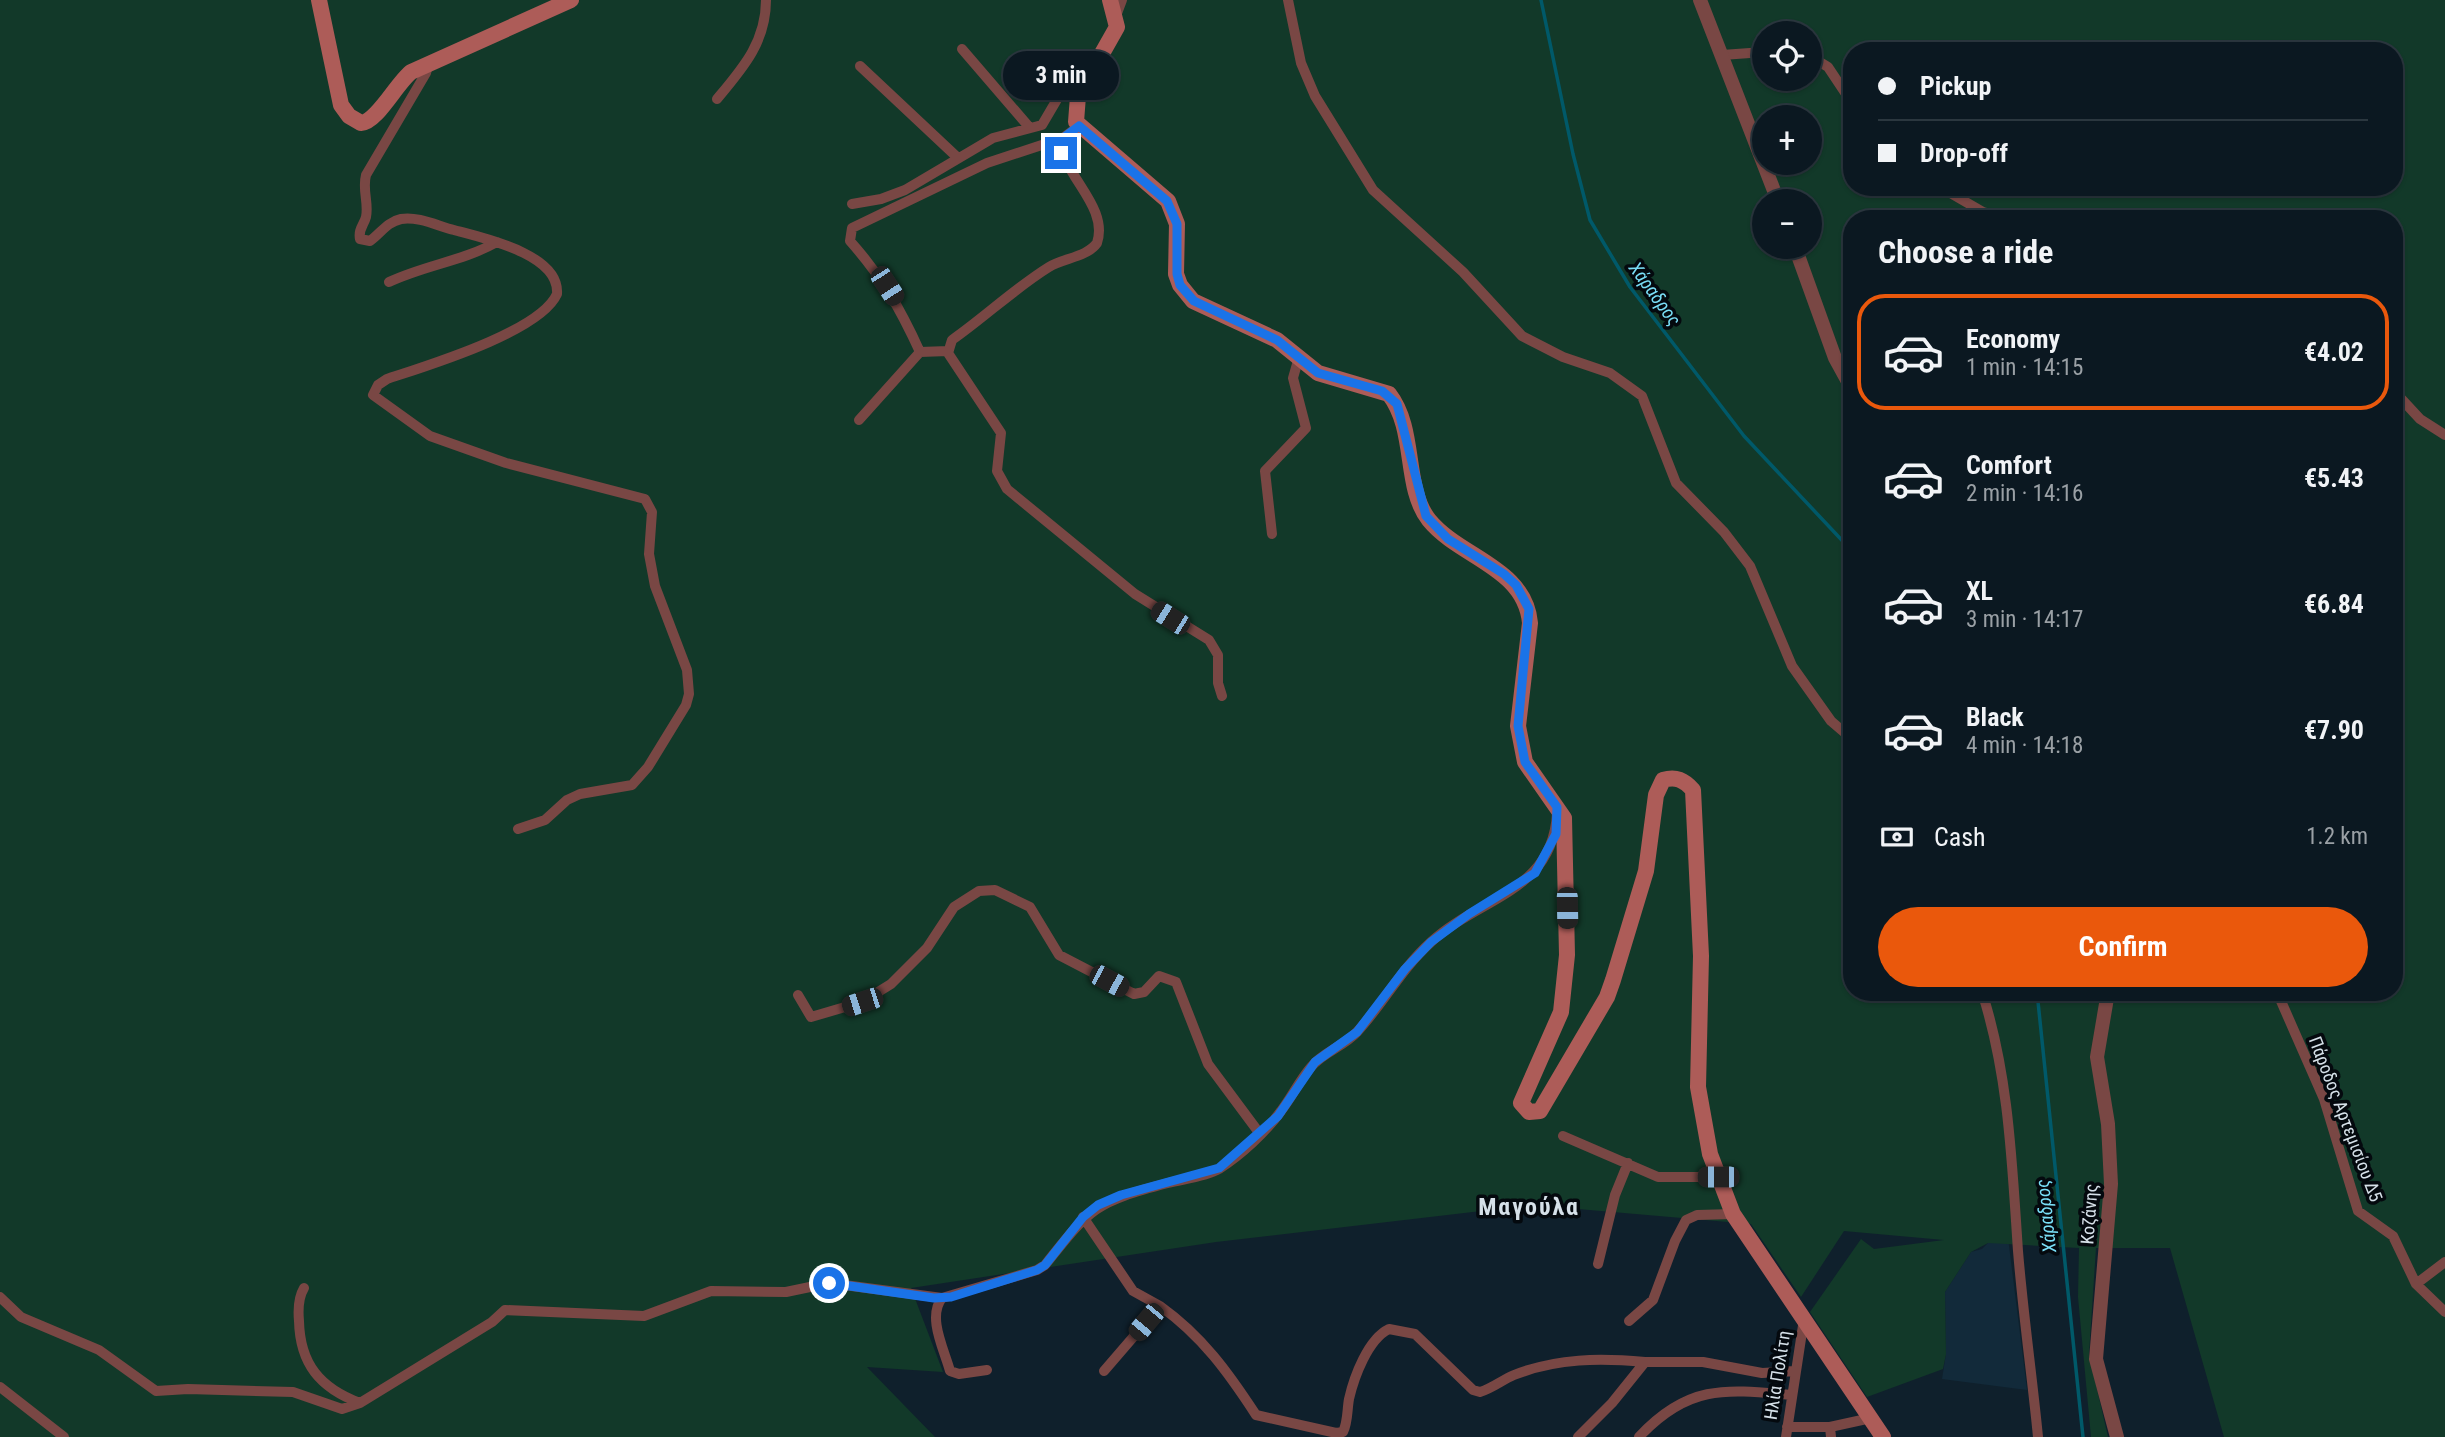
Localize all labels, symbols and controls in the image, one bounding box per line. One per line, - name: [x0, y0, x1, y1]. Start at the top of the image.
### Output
- map controls: [1752, 21, 1822, 259]
- button: locate: [1752, 21, 1822, 91]
- callout: 3 min: [1003, 52, 1119, 100]
- text: 3 min: [1035, 62, 1087, 89]
- text: Pickup: [1920, 71, 1991, 101]
- button: +: [1752, 105, 1822, 175]
- route end: [1045, 137, 1077, 169]
- text: Drop-off: [1920, 138, 2008, 168]
- button: −: [1752, 189, 1822, 259]
- text: Choose a ride: [1878, 233, 2053, 271]
- water label: Χάραδρος: [1623, 257, 1686, 331]
- car: [867, 263, 908, 309]
- icon: car: [1882, 321, 1945, 384]
- text: Economy: [1966, 324, 2060, 354]
- text: €4.02: [2304, 337, 2364, 367]
- text: 1 min · 14:15: [1966, 354, 2083, 381]
- icon: car: [1882, 447, 1945, 510]
- text: Comfort: [1966, 450, 2052, 480]
- text: €5.43: [2304, 463, 2364, 493]
- text: 2 min · 14:16: [1966, 480, 2083, 507]
- icon: car: [1882, 573, 1945, 636]
- text: XL: [1966, 576, 1993, 606]
- text: €6.84: [2304, 589, 2364, 619]
- car: [1147, 598, 1194, 638]
- text: 3 min · 14:17: [1966, 606, 2083, 633]
- icon: car: [1882, 699, 1945, 762]
- text: Black: [1966, 702, 2024, 732]
- text: €7.90: [2304, 715, 2364, 745]
- text: 4 min · 14:18: [1966, 732, 2083, 759]
- icon: cash: [1878, 818, 1916, 856]
- text: Cash: [1934, 822, 1986, 852]
- text: 1.2 km: [2306, 823, 2368, 850]
- car: [1557, 887, 1578, 929]
- button: Confirm: [1878, 907, 2368, 987]
- car: [1086, 962, 1133, 1000]
- car: [839, 986, 886, 1018]
- street label: Πάροδος Αρτεμισίου Δ5: [2305, 1034, 2387, 1205]
- car: [1698, 1167, 1740, 1188]
- water label: Χάραδρος: [2031, 1178, 2061, 1255]
- street label: Κοζάνης: [2076, 1183, 2102, 1245]
- district label: Μαγούλα: [1478, 1193, 1580, 1221]
- route start: [813, 1267, 845, 1299]
- car: [1125, 1299, 1168, 1345]
- street label: Ηλία Πολίτη: [1760, 1329, 1794, 1421]

